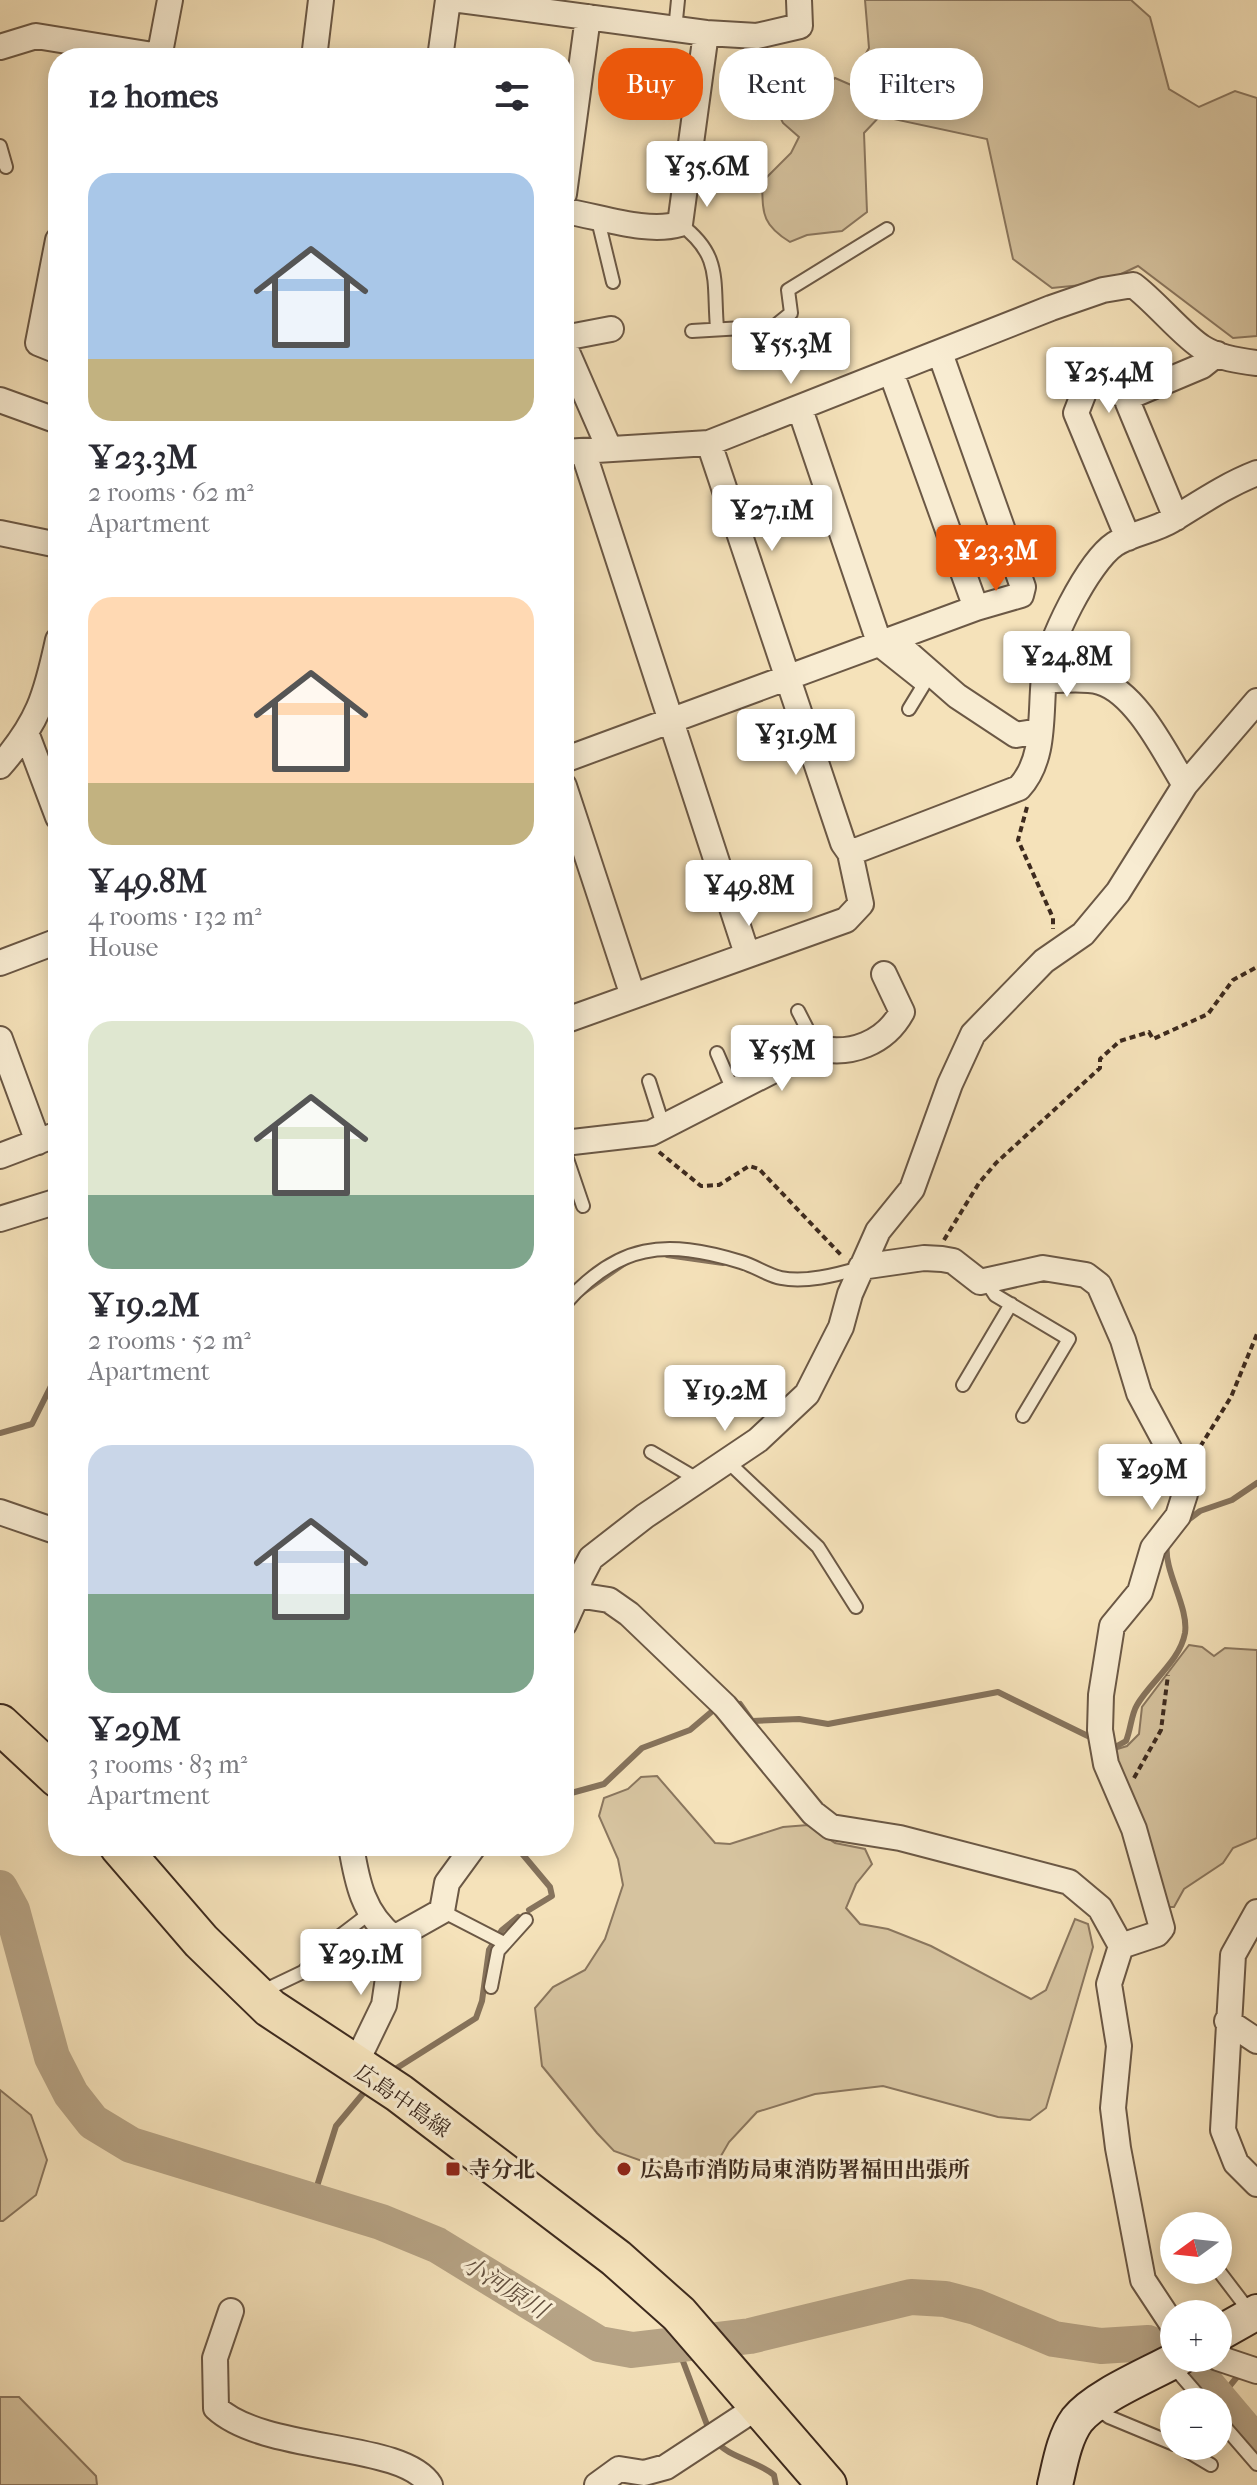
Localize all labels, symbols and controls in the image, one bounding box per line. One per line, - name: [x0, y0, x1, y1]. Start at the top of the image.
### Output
- chip: Buy: [598, 48, 703, 120]
- chip: Rent: [719, 48, 834, 120]
- chip: Filters: [850, 48, 983, 120]
- icon: filters: [490, 74, 534, 118]
- text: 12 homes: [88, 76, 218, 116]
- pin: ¥35.6M: [642, 141, 772, 209]
- text: ¥35.6M: [665, 151, 749, 182]
- icon: home: [239, 225, 383, 369]
- pin: ¥55.3M: [726, 318, 856, 386]
- text: ¥55.3M: [750, 328, 832, 359]
- pin: ¥25.4M: [1044, 347, 1174, 415]
- text: ¥25.4M: [1064, 357, 1154, 388]
- text: ¥23.3M: [88, 437, 197, 477]
- text: 2 rooms · 62 m²: [88, 477, 254, 508]
- pin: ¥27.1M: [707, 485, 837, 553]
- text: ¥27.1M: [730, 495, 814, 526]
- text: Apartment: [88, 508, 210, 539]
- pin: ¥23.3M: [931, 525, 1061, 593]
- text: ¥23.3M: [954, 535, 1038, 566]
- pin: ¥24.8M: [1002, 631, 1132, 699]
- text: ¥24.8M: [1021, 641, 1113, 672]
- icon: home: [239, 649, 383, 793]
- pin: ¥31.9M: [731, 709, 861, 777]
- text: ¥31.9M: [755, 719, 837, 750]
- pin: ¥49.8M: [684, 860, 814, 928]
- text: ¥49.8M: [88, 861, 207, 901]
- text: ¥49.8M: [703, 870, 795, 901]
- text: 4 rooms · 132 m²: [88, 901, 262, 932]
- text: House: [88, 932, 158, 963]
- pin: ¥55M: [735, 1025, 829, 1093]
- text: ¥55M: [749, 1035, 815, 1066]
- icon: home: [239, 1073, 383, 1217]
- text: ¥19.2M: [88, 1285, 200, 1325]
- text: 2 rooms · 52 m²: [88, 1325, 251, 1356]
- text: Apartment: [88, 1356, 210, 1387]
- pin: ¥19.2M: [660, 1365, 790, 1433]
- text: ¥19.2M: [682, 1375, 768, 1406]
- pin: ¥29M: [1105, 1444, 1199, 1512]
- text: ¥29M: [1116, 1454, 1188, 1485]
- icon: home: [239, 1497, 383, 1641]
- text: ¥29M: [88, 1709, 181, 1749]
- text: 3 rooms · 83 m²: [88, 1749, 247, 1780]
- text: Apartment: [88, 1780, 210, 1811]
- pin: ¥29.1M: [296, 1929, 426, 1997]
- text: ¥29.1M: [318, 1939, 404, 1970]
- street label: 広島中島線: [350, 2059, 455, 2143]
- place label: 寺分北: [469, 2157, 535, 2183]
- place label: 広島市消防局東消防署福田出張所: [640, 2157, 970, 2183]
- marker: 寺分北: [444, 2160, 462, 2178]
- marker: 広島市消防局東消防署福田出張所: [615, 2160, 633, 2178]
- north arrow: [1160, 2212, 1232, 2284]
- map controls: [1160, 2212, 1232, 2460]
- water label: 小河原川: [457, 2250, 556, 2326]
- button: +: [1160, 2300, 1232, 2372]
- button: −: [1160, 2388, 1232, 2460]

